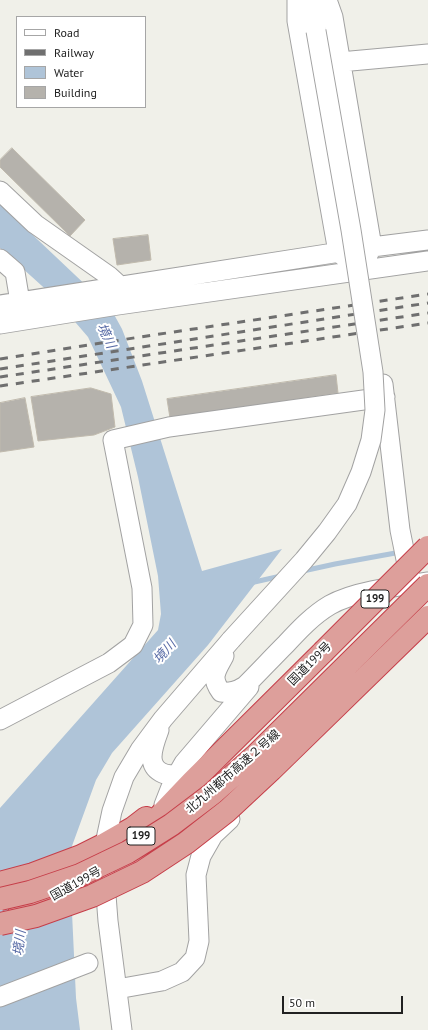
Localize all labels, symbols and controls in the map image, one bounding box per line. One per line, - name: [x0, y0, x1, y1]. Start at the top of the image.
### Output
- legend: [16, 16, 146, 108]
- text: Road: [54, 25, 79, 40]
- text: Railway: [54, 45, 94, 60]
- text: Water: [54, 65, 84, 80]
- text: Building: [54, 85, 97, 100]
- water label: 境川: [93, 321, 119, 351]
- road number: 199: [361, 590, 389, 608]
- water label: 境川: [151, 637, 179, 667]
- street label: 国道199号: [285, 639, 335, 689]
- street label: 北九州都市高速２号線: [183, 727, 283, 817]
- road number: 199: [127, 827, 155, 845]
- street label: 国道199号: [48, 864, 104, 904]
- water label: 境川: [11, 929, 29, 957]
- scale bar: [284, 988, 405, 1014]
- text: 50 m: [289, 995, 315, 1010]

